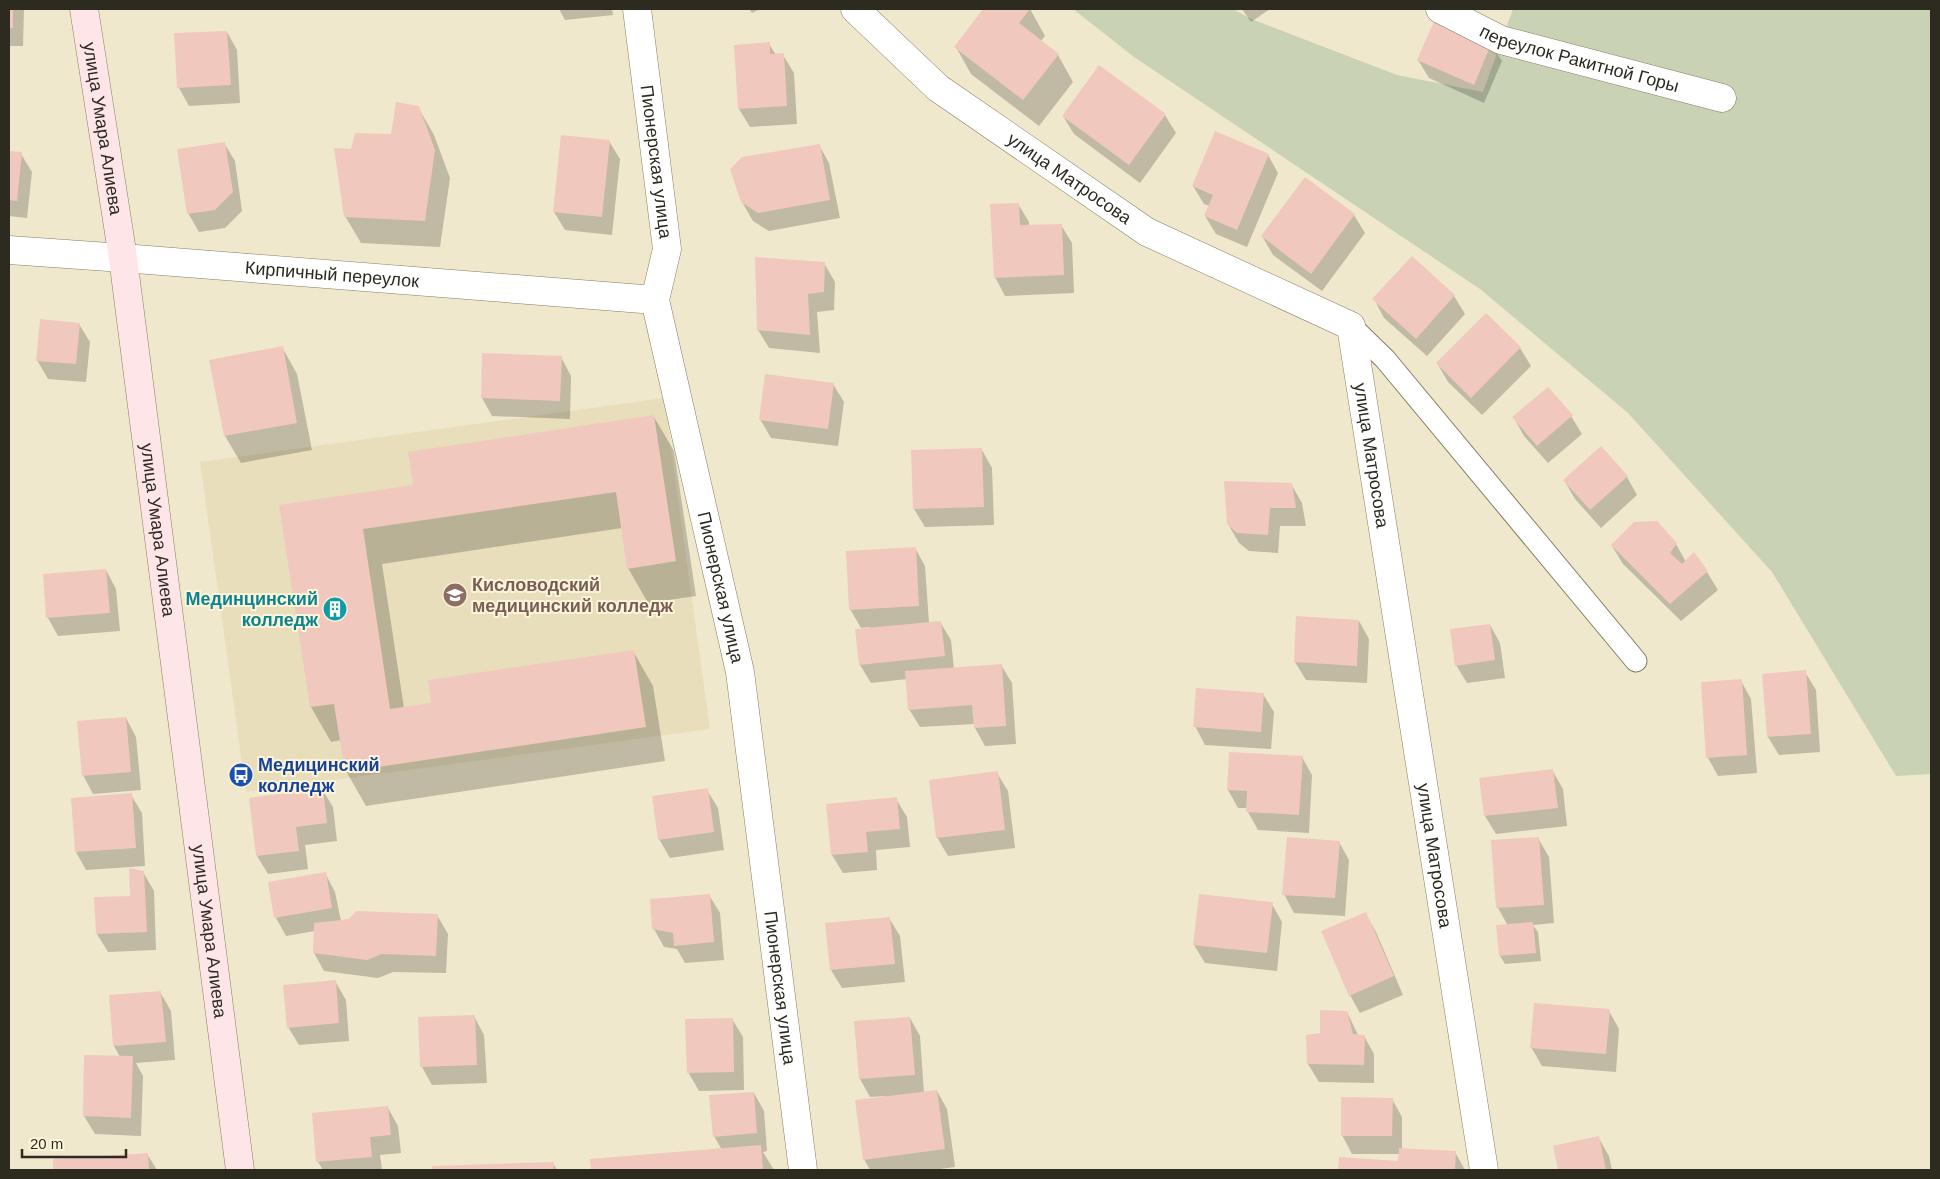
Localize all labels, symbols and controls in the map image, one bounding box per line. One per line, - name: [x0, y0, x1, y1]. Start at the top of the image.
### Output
- street label: переулок Ракитной Горы: [1476, 21, 1681, 96]
- street label: улица Умара Алиева: [79, 41, 126, 217]
- street label: Пионерская улица: [637, 84, 676, 241]
- street label: улица Матросова: [1003, 129, 1136, 229]
- street label: Кирпичный переулок: [244, 258, 420, 291]
- street label: улица Матросова: [1350, 382, 1393, 530]
- street label: улица Умара Алиева: [137, 442, 179, 619]
- street label: Пионерская улица: [694, 510, 748, 666]
- place label: Кисловодский медицинский колледж: [472, 575, 673, 616]
- school or university icon: Кисловодский медицинский колледж: [442, 582, 468, 608]
- place label: Мединцинский колледж: [185, 589, 318, 630]
- building icon: Мединцинский колледж: [322, 596, 348, 622]
- place label: Медицинский колледж: [258, 755, 380, 796]
- bus stop icon: Медицинский колледж: [228, 762, 254, 788]
- street label: улица Матросова: [1413, 782, 1456, 930]
- street label: улица Умара Алиева: [188, 844, 231, 1020]
- street label: Пионерская улица: [760, 910, 800, 1067]
- scale bar: [22, 1126, 126, 1158]
- text: 20 m: [30, 1135, 63, 1152]

